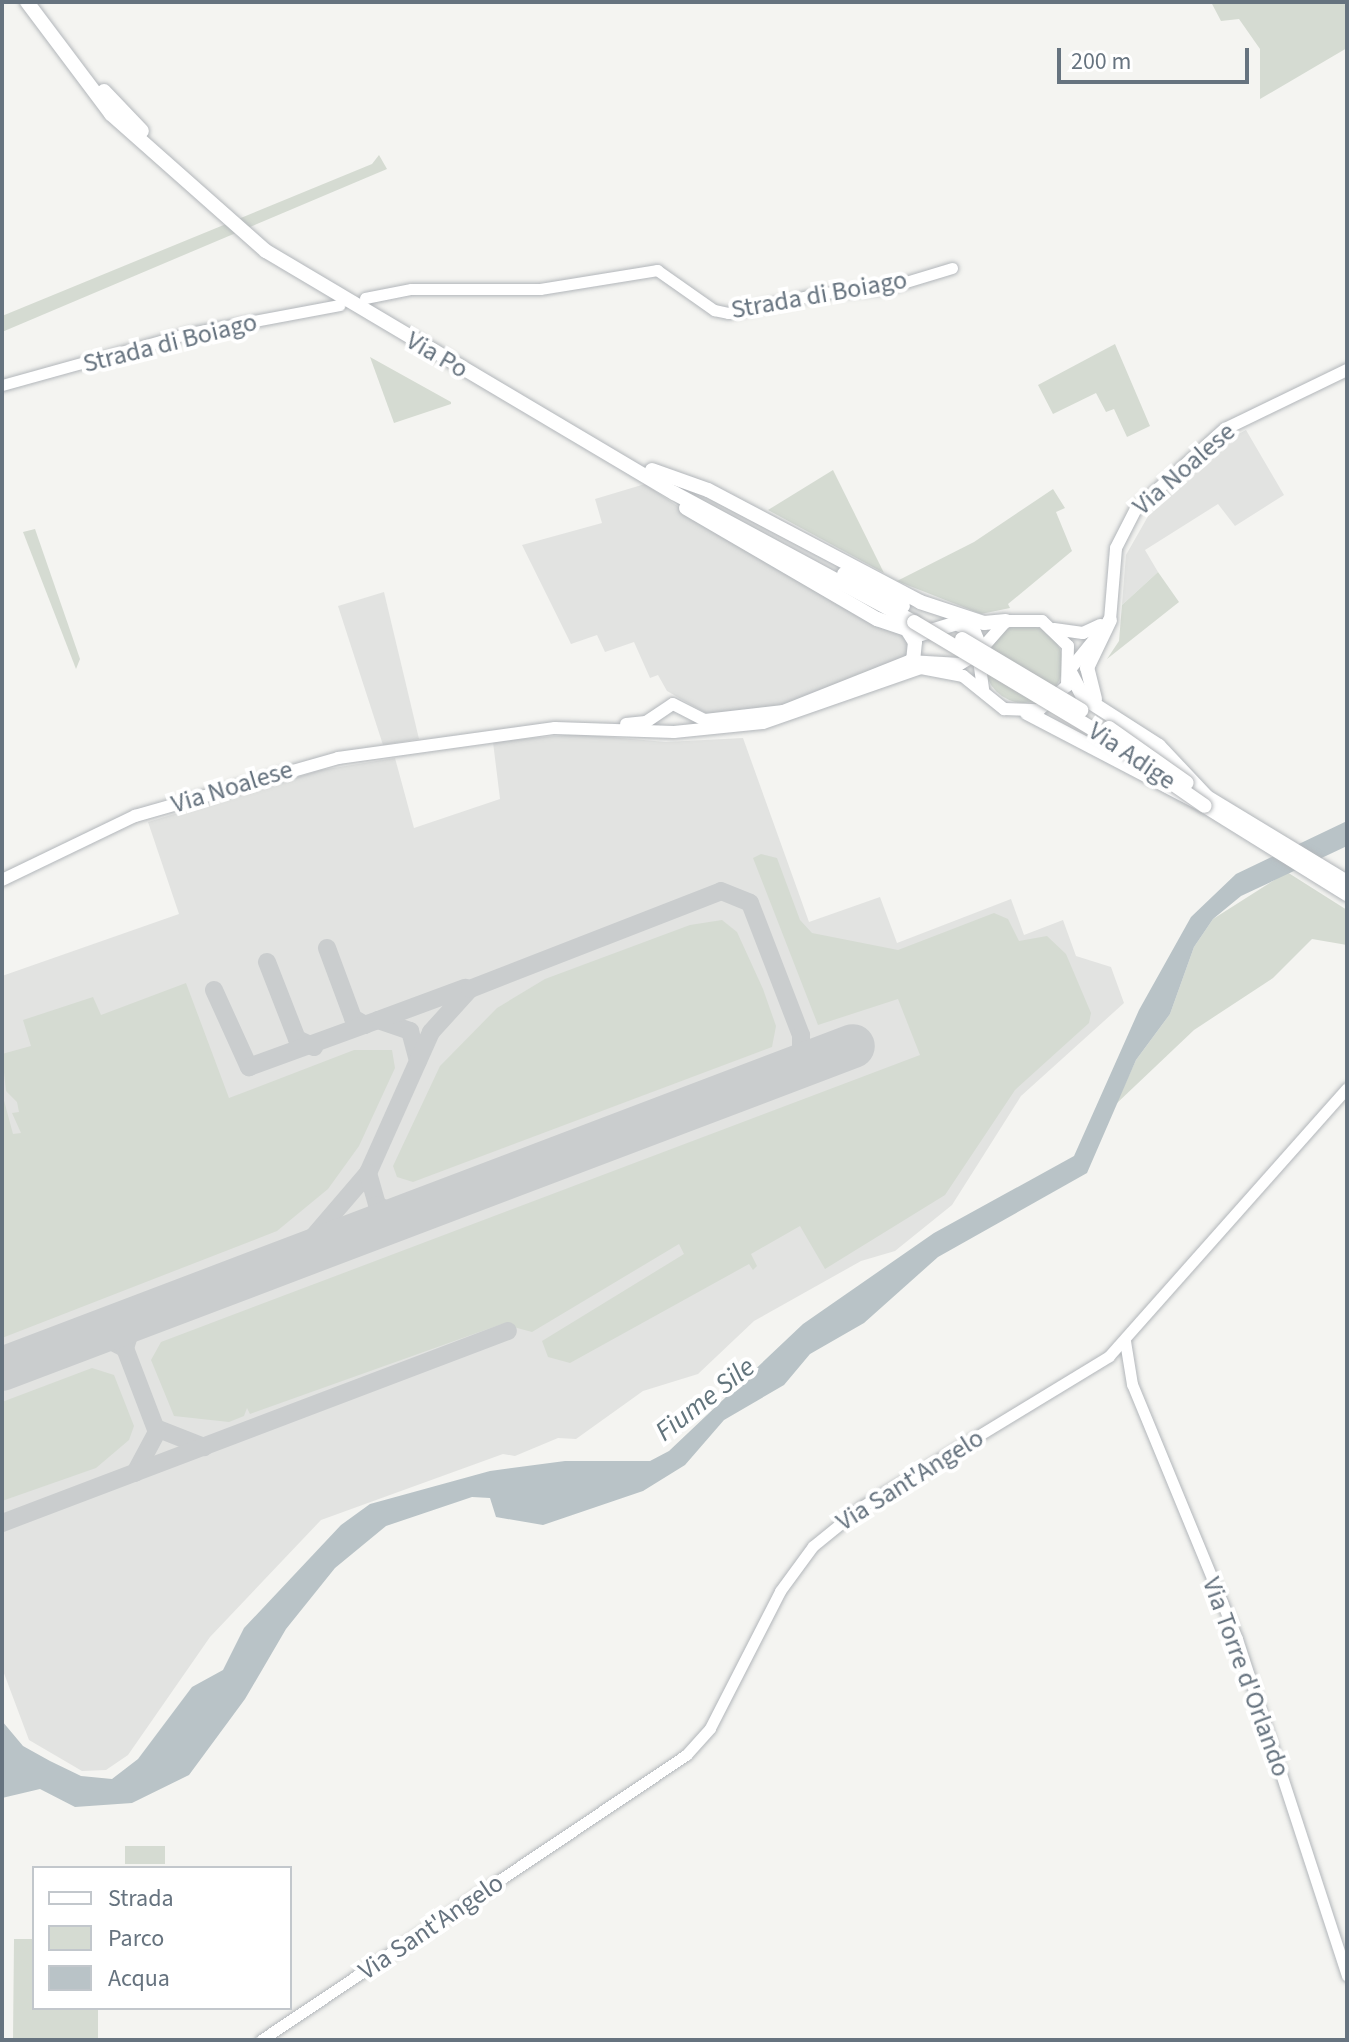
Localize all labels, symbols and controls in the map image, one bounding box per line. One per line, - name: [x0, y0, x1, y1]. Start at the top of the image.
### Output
- scale bar: [1061, 32, 1253, 82]
- text: 200 m: [1071, 44, 1131, 79]
- street label: Strada di Boiago: [729, 264, 909, 326]
- street label: Strada di Boiago: [80, 306, 260, 380]
- street label: Via Po: [401, 325, 473, 385]
- street label: Via Noalese: [1127, 416, 1241, 522]
- street label: Via Adige: [1082, 715, 1182, 797]
- street label: Via Noalese: [168, 754, 296, 820]
- water label: Fiume Sile: [649, 1350, 761, 1448]
- street label: Via Sant'Angelo: [831, 1422, 989, 1538]
- street label: Via Torre d'Orlando: [1195, 1573, 1297, 1781]
- legend: [32, 1866, 292, 2010]
- street label: Via Sant'Angelo: [353, 1867, 509, 1987]
- text: Strada: [108, 1881, 174, 1916]
- text: Parco: [108, 1921, 164, 1956]
- text: Acqua: [108, 1961, 170, 1996]

